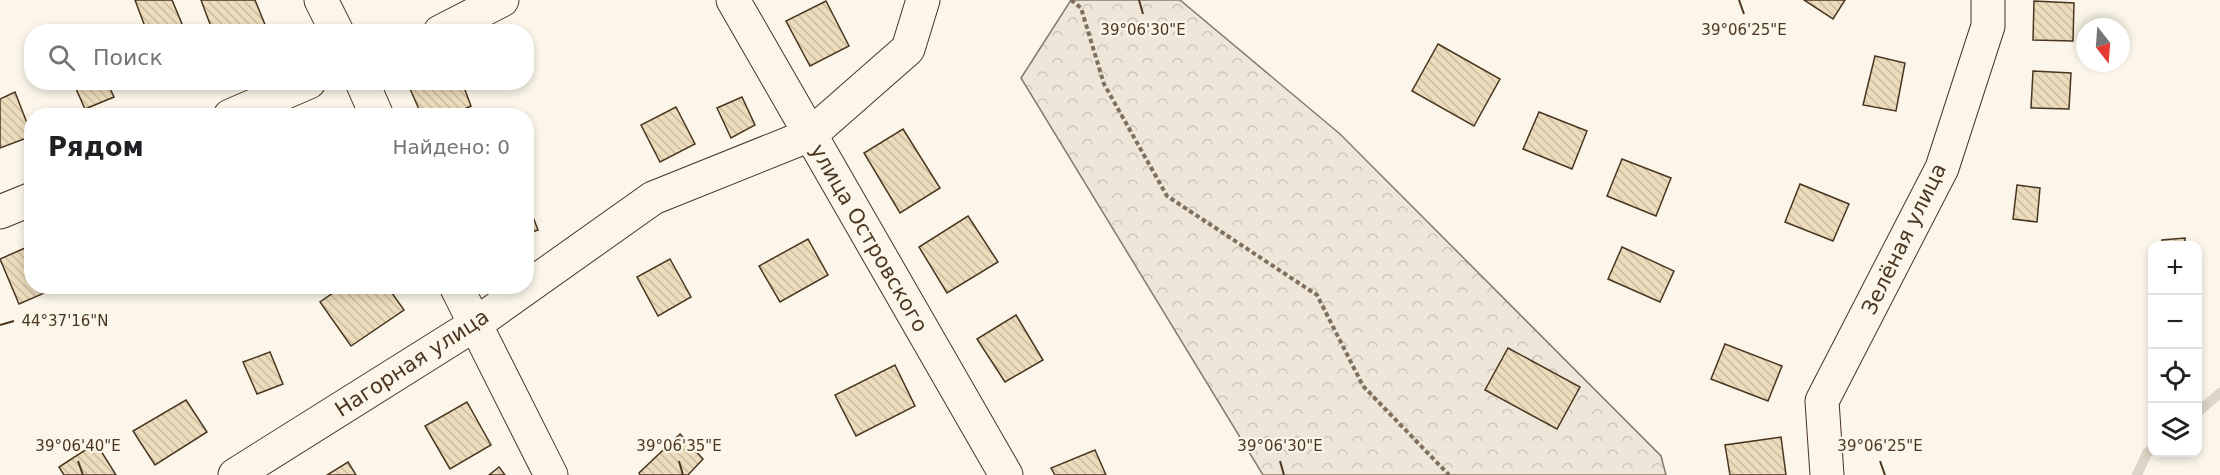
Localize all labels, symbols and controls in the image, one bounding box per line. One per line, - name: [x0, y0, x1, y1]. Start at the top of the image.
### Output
- north arrow: [2076, 18, 2130, 72]
- text: 39°06'30"E: [1100, 21, 1186, 39]
- text: 39°06'25"E: [1701, 21, 1787, 39]
- search box: [24, 24, 534, 90]
- icon: search: [45, 41, 78, 74]
- text: Поиск: [93, 45, 163, 70]
- text: Рядом: [48, 132, 144, 162]
- text: Найдено: 0: [392, 135, 510, 159]
- street label: улица Островского: [805, 140, 933, 336]
- street label: Зелёная улица: [1857, 159, 1951, 319]
- map controls: [2148, 241, 2202, 457]
- button: +: [2148, 241, 2202, 295]
- button: −: [2148, 295, 2202, 349]
- street label: Нагорная улица: [331, 304, 493, 422]
- text: 44°37'16"N: [21, 312, 109, 330]
- button: locate: [2148, 349, 2202, 403]
- button: layers: [2148, 403, 2202, 457]
- text: 39°06'40"E: [35, 437, 121, 455]
- text: 39°06'35"E: [636, 437, 722, 455]
- text: 39°06'30"E: [1237, 437, 1323, 455]
- text: 39°06'25"E: [1837, 437, 1923, 455]

